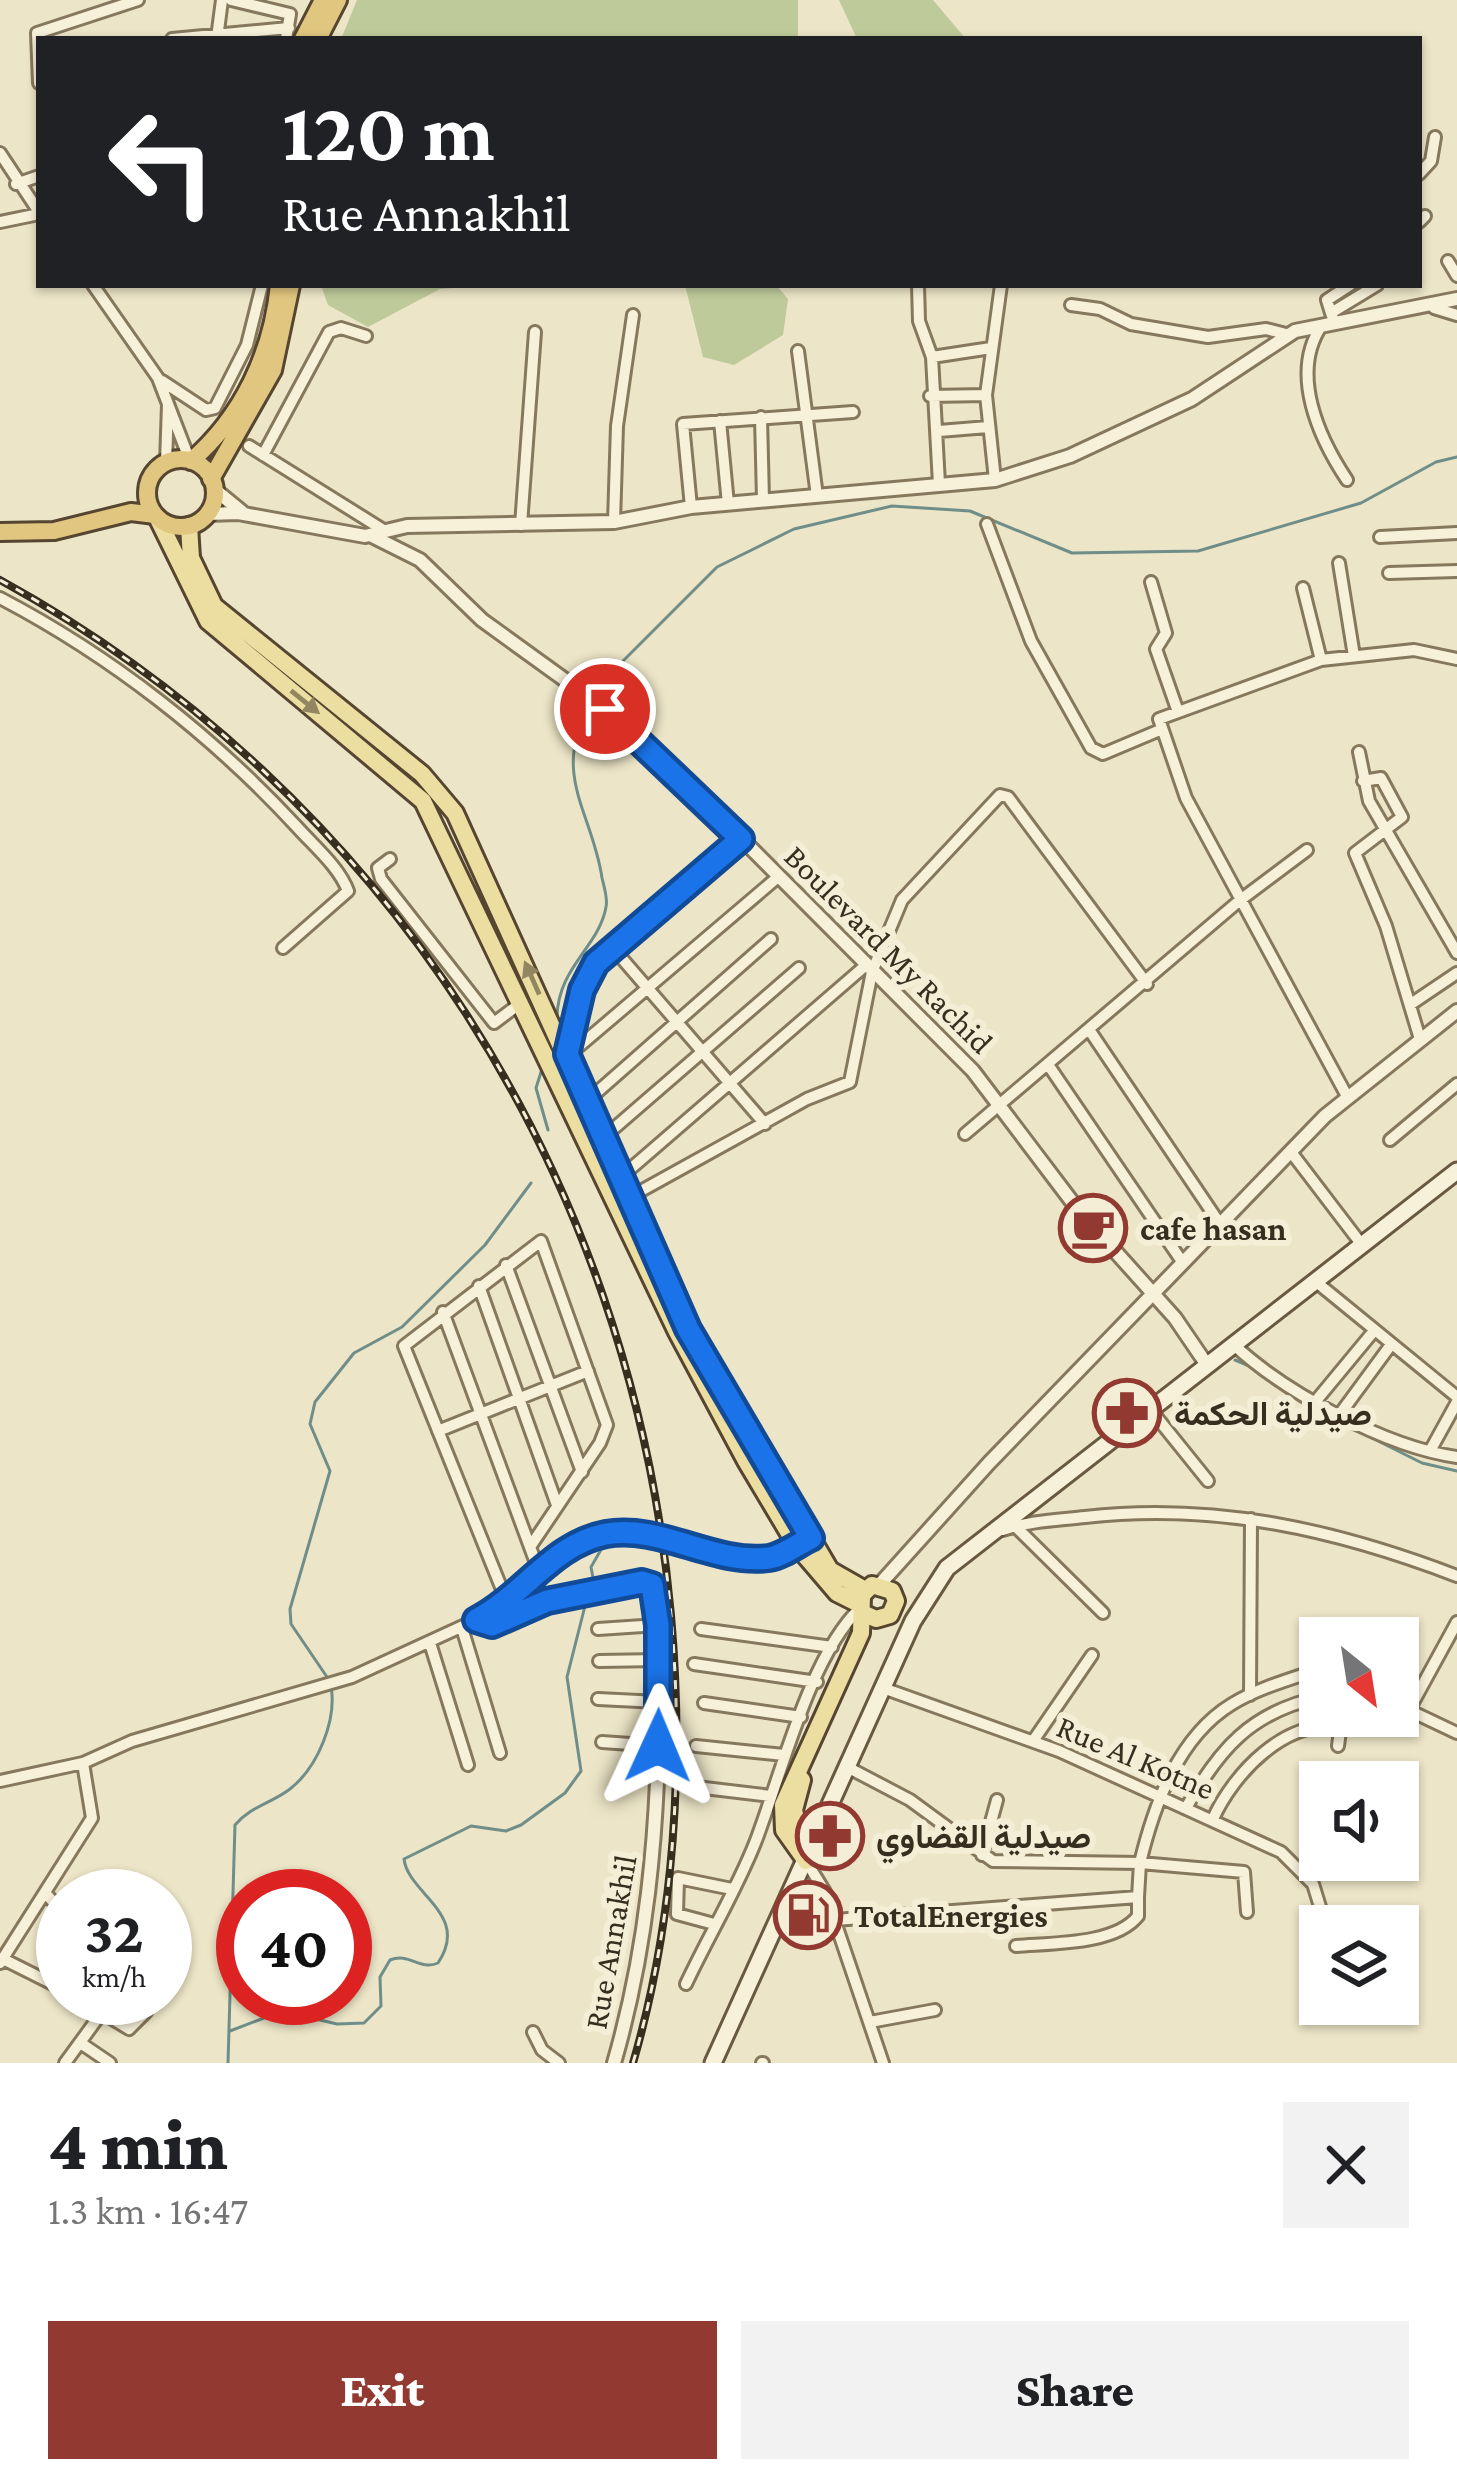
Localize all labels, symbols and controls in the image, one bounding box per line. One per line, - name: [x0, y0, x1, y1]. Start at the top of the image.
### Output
- icon: left: [84, 84, 240, 240]
- text: 120 m: [282, 85, 495, 178]
- text: Rue Annakhil: [282, 183, 571, 243]
- pin: [554, 658, 656, 760]
- icon: arrive: [572, 676, 638, 742]
- one-way arrow: [290, 688, 321, 714]
- street label: Boulevard My Rachid: [777, 837, 1001, 1061]
- one-way arrow: [522, 960, 542, 995]
- cafe icon: cafe hasan: [1058, 1193, 1128, 1263]
- place label: cafe hasan: [1140, 1210, 1287, 1247]
- pharmacy icon: صيدلية الحكمة: [1092, 1378, 1162, 1448]
- place label: صيدلية الحكمة: [1174, 1395, 1372, 1433]
- north arrow: [1299, 1617, 1419, 1737]
- map controls: [1299, 1617, 1419, 2025]
- position arrow: [595, 1683, 721, 1809]
- street label: Rue Al Kotne: [1052, 1707, 1220, 1807]
- button: sound: [1299, 1761, 1419, 1881]
- pharmacy icon: صيدلية القضاوي: [795, 1801, 865, 1871]
- place label: صيدلية القضاوي: [876, 1818, 1091, 1864]
- street label: Rue Annakhil: [576, 1852, 644, 2032]
- speed limit sign: 40: [216, 1869, 372, 2025]
- fuel station icon: TotalEnergies: [773, 1880, 843, 1950]
- place label: TotalEnergies: [854, 1897, 1048, 1934]
- text: 32: [84, 1898, 144, 1965]
- button: layers: [1299, 1905, 1419, 2025]
- text: km/h: [82, 1960, 146, 1993]
- button: close: [1283, 2102, 1409, 2228]
- text: 4 min: [48, 2104, 228, 2184]
- text: 1.3 km · 16:47: [48, 2189, 248, 2232]
- button: Exit: [48, 2321, 717, 2459]
- button: Share: [741, 2321, 1409, 2459]

